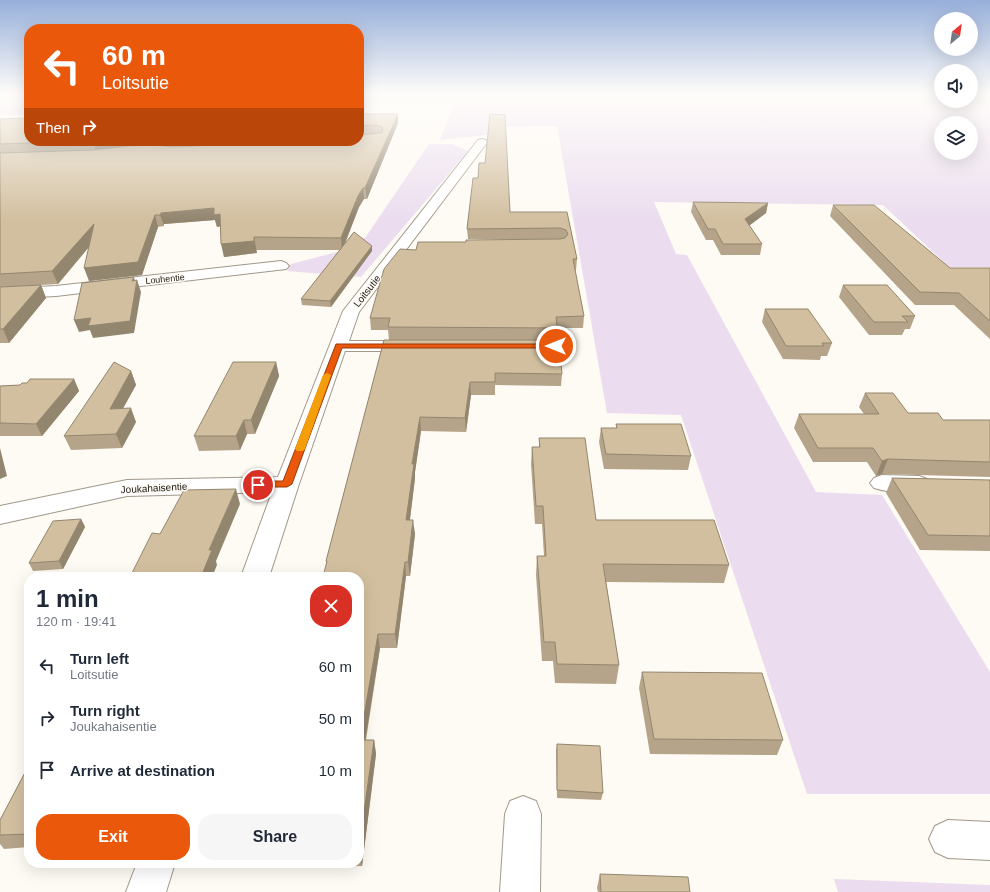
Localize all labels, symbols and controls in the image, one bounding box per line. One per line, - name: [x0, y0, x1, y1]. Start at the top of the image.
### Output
- north arrow: [934, 12, 978, 56]
- map controls: [934, 12, 978, 160]
- icon: left: [36, 40, 88, 92]
- text: 60 m: [102, 40, 166, 71]
- button: sound: [934, 64, 978, 108]
- text: Loitsutie: [102, 73, 169, 93]
- icon: right: [78, 116, 100, 138]
- button: layers: [934, 116, 978, 160]
- text: Then: [36, 119, 70, 136]
- street label: Louhentie: [145, 272, 185, 286]
- street label: Loitsutie: [351, 273, 383, 309]
- position arrow: [535, 325, 577, 367]
- pin: [241, 468, 275, 502]
- icon: arrive: [247, 474, 269, 496]
- street label: Joukahaisentie: [120, 481, 188, 495]
- text: 1 min: [36, 585, 99, 612]
- button: close: [310, 585, 352, 627]
- text: 120 m · 19:41: [36, 614, 116, 629]
- text: Turn left: [70, 650, 129, 667]
- icon: left: [36, 655, 58, 677]
- text: 60 m: [319, 658, 352, 675]
- text: Loitsutie: [70, 667, 118, 682]
- text: Turn right: [70, 702, 140, 719]
- icon: right: [36, 707, 58, 729]
- text: 50 m: [319, 710, 352, 727]
- text: Joukahaisentie: [70, 719, 157, 734]
- icon: arrive: [36, 759, 58, 781]
- text: Arrive at destination: [70, 762, 215, 779]
- text: 10 m: [319, 762, 352, 779]
- button: Exit: [36, 814, 190, 860]
- button: Share: [198, 814, 352, 860]

